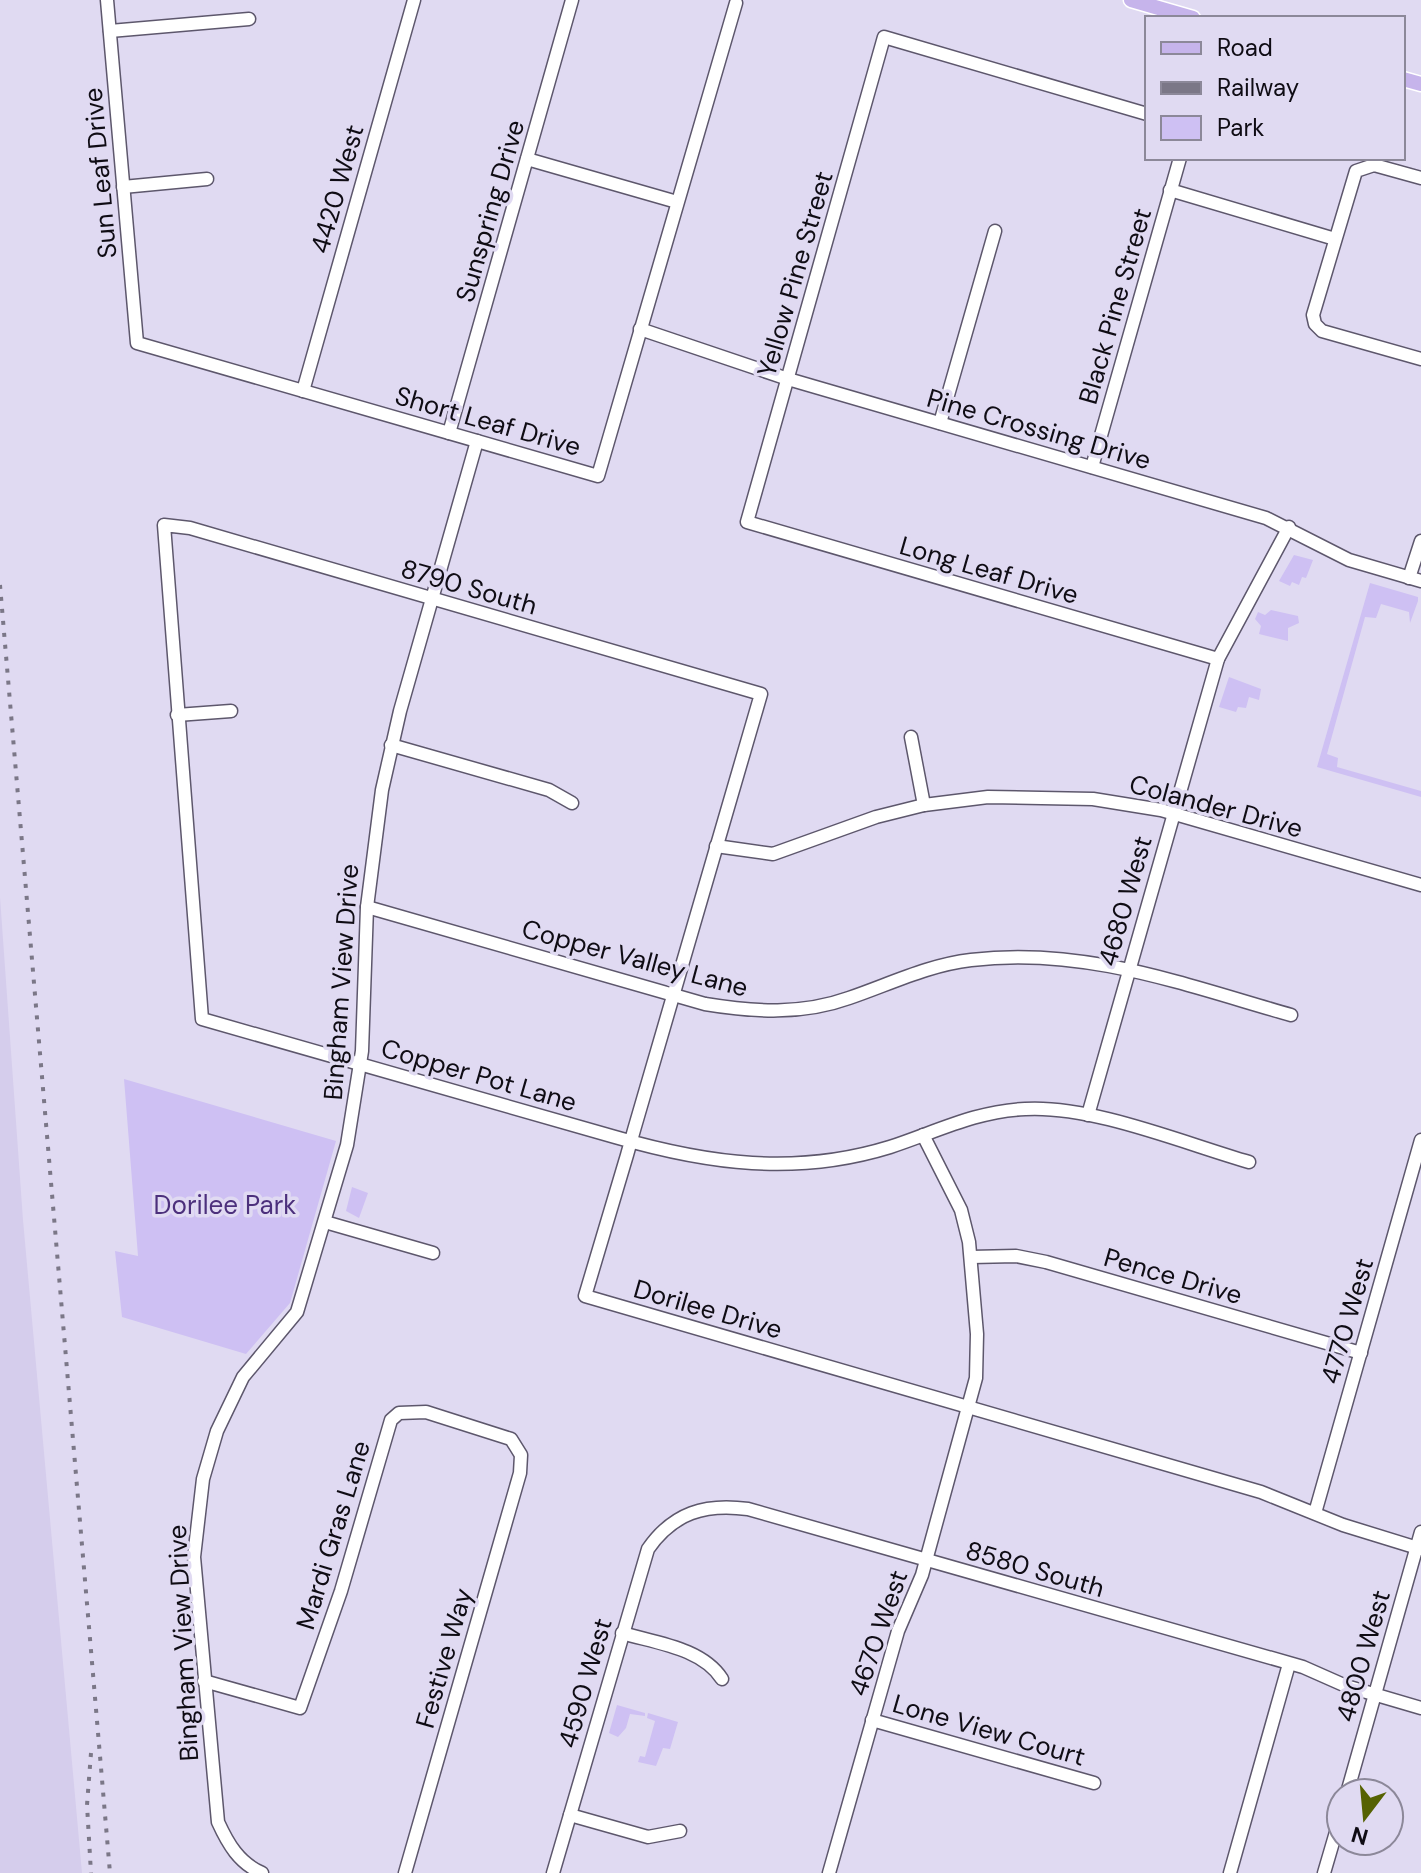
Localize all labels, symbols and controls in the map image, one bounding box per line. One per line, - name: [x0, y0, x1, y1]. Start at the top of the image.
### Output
- legend: [1145, 16, 1405, 160]
- text: Road: [1217, 32, 1273, 63]
- text: Railway: [1217, 72, 1299, 103]
- street label: Sun Leaf Drive: [76, 86, 124, 260]
- text: Park: [1217, 112, 1264, 143]
- street label: Sunspring Drive: [448, 116, 532, 306]
- street label: 4420 West: [302, 121, 372, 257]
- street label: Yellow Pine Street: [749, 167, 841, 381]
- street label: Black Pine Street: [1071, 204, 1159, 408]
- street label: Short Leaf Drive: [391, 378, 585, 464]
- street label: Pine Crossing Drive: [923, 381, 1155, 477]
- street label: Long Leaf Drive: [896, 528, 1082, 612]
- street label: 8790 South: [397, 551, 541, 623]
- street label: Colander Drive: [1126, 767, 1306, 845]
- street label: 4680 West: [1090, 832, 1160, 970]
- street label: Bingham View Drive: [316, 863, 366, 1101]
- street label: Copper Valley Lane: [518, 911, 752, 1005]
- street label: Copper Pot Lane: [377, 1031, 581, 1119]
- park label: Dorilee Park: [154, 1188, 296, 1222]
- street label: Pence Drive: [1100, 1240, 1246, 1312]
- street label: 4770 West: [1313, 1254, 1381, 1388]
- street label: Dorilee Drive: [630, 1272, 786, 1346]
- street label: Mardi Gras Lane: [288, 1437, 378, 1633]
- street label: Bingham View Drive: [160, 1524, 206, 1762]
- street label: 8580 South: [962, 1533, 1108, 1605]
- street label: 4670 West: [841, 1566, 915, 1700]
- street label: Festive Way: [408, 1584, 480, 1732]
- street label: 4800 West: [1328, 1586, 1398, 1726]
- street label: 4590 West: [550, 1614, 620, 1752]
- street label: Lone View Court: [889, 1686, 1089, 1774]
- north arrow: [1325, 1777, 1405, 1857]
- text: N: [1348, 1820, 1371, 1852]

